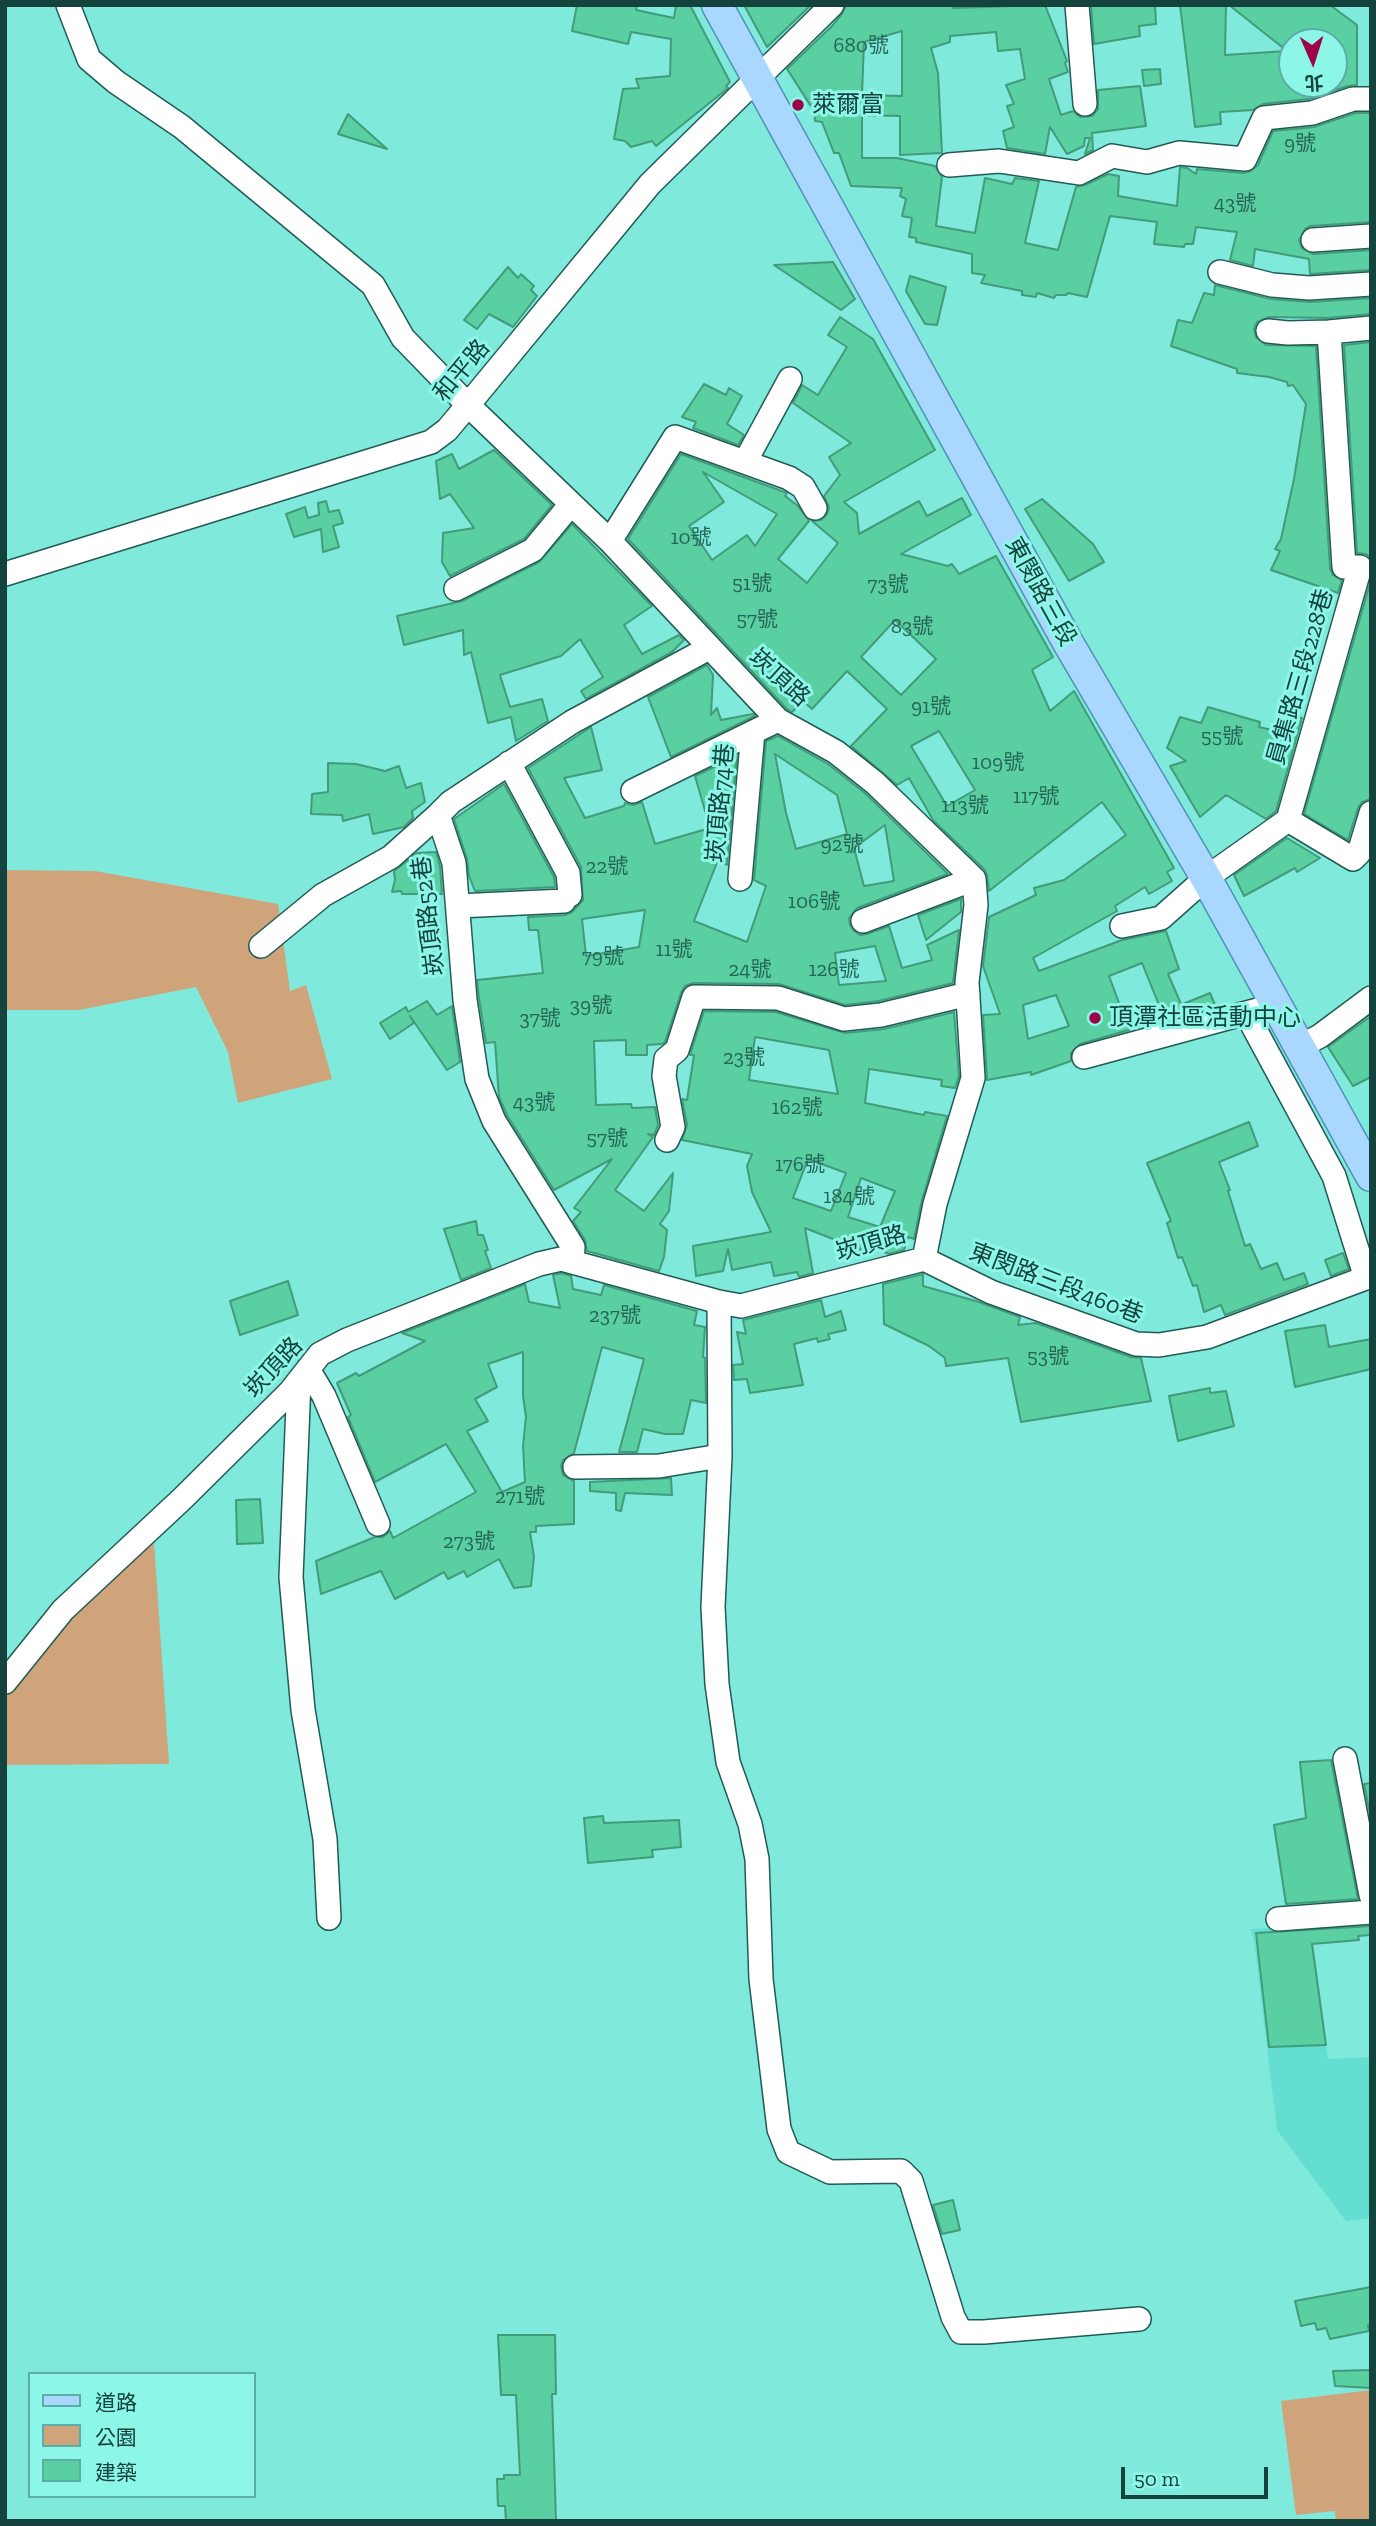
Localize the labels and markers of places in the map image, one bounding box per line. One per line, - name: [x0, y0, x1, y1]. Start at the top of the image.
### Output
- place label: 萊爾富: [812, 91, 884, 119]
- marker: 萊爾富: [790, 97, 806, 113]
- place label: 頂潭社區活動中心: [1109, 1004, 1301, 1032]
- marker: 頂潭社區活動中心: [1087, 1010, 1103, 1026]

